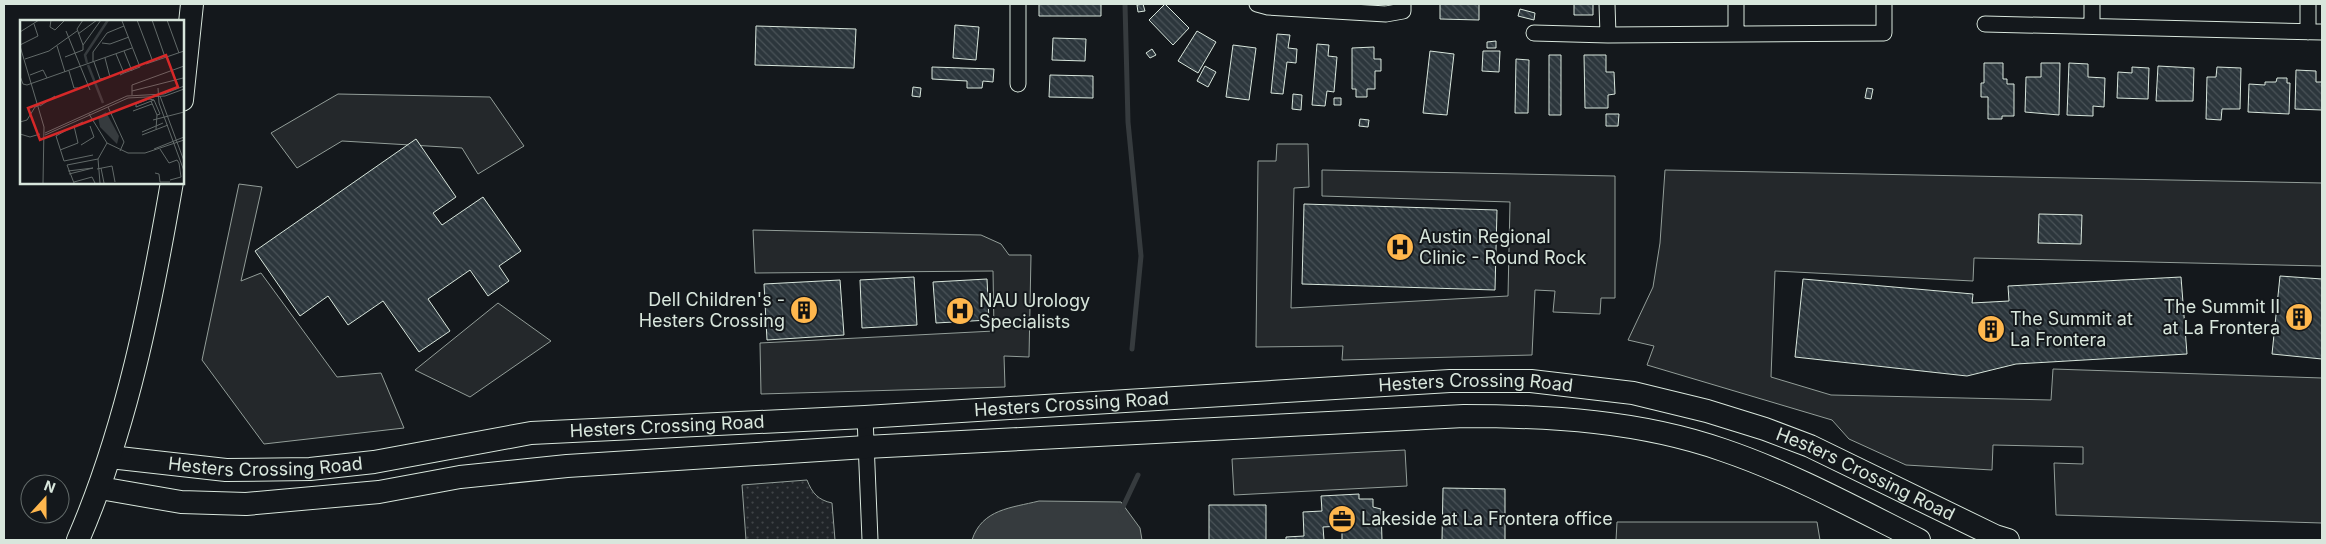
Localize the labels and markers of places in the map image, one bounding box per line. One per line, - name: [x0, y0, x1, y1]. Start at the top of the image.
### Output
- place label: Austin Regional Clinic - Round Rock: [1419, 226, 1586, 268]
- hospital icon: Austin Regional Clinic - Round Rock: [1385, 232, 1415, 262]
- place label: Dell Children's - Hesters Crossing: [639, 289, 785, 331]
- place label: NAU Urology Specialists: [979, 290, 1090, 332]
- building icon: Dell Children's - Hesters Crossing: [789, 295, 819, 325]
- hospital icon: NAU Urology Specialists: [945, 296, 975, 326]
- place label: The Summit II at La Frontera: [2162, 296, 2280, 338]
- building icon: The Summit II at La Frontera: [2284, 302, 2314, 332]
- place label: The Summit at La Frontera: [2010, 308, 2133, 350]
- building icon: The Summit at La Frontera: [1976, 314, 2006, 344]
- office icon: Lakeside at La Frontera office: [1327, 504, 1357, 534]
- place label: Lakeside at La Frontera office: [1361, 508, 1613, 529]

